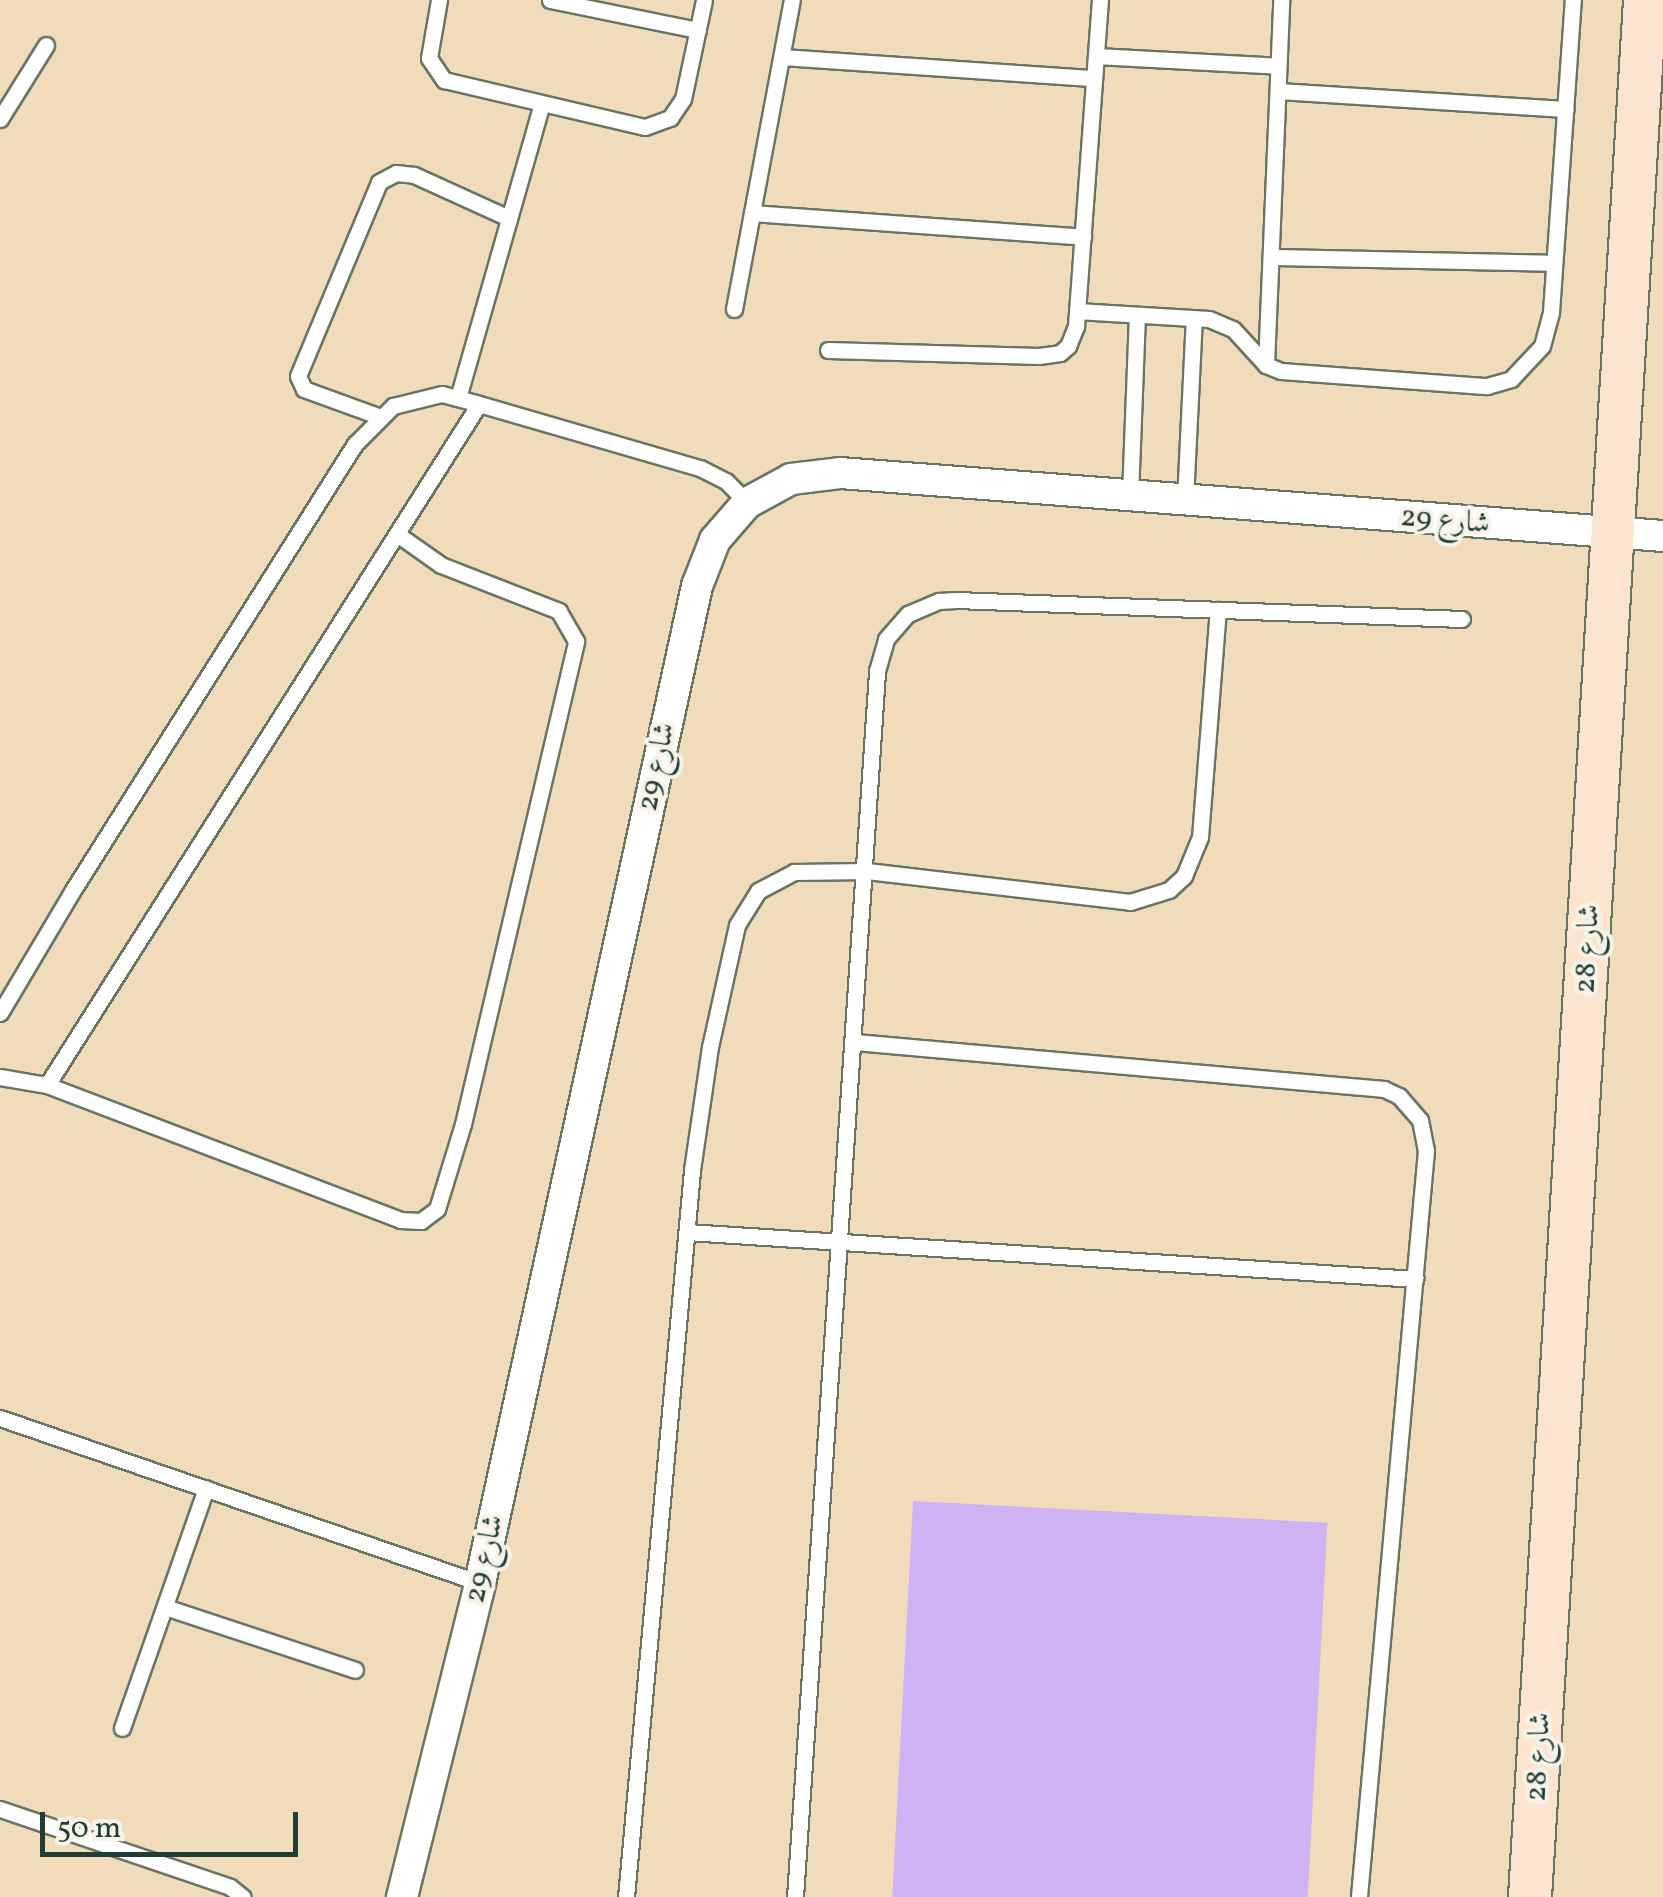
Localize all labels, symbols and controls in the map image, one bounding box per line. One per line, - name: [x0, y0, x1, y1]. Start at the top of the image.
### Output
- street label: شارع 29: [1399, 499, 1491, 543]
- street label: شارع 29: [630, 720, 684, 814]
- street label: شارع 28: [1568, 903, 1608, 995]
- street label: شارع 29: [457, 1511, 513, 1607]
- street label: شارع 28: [1519, 1711, 1559, 1803]
- scale bar: [45, 1792, 302, 1854]
- text: 50 m: [57, 1808, 121, 1850]

